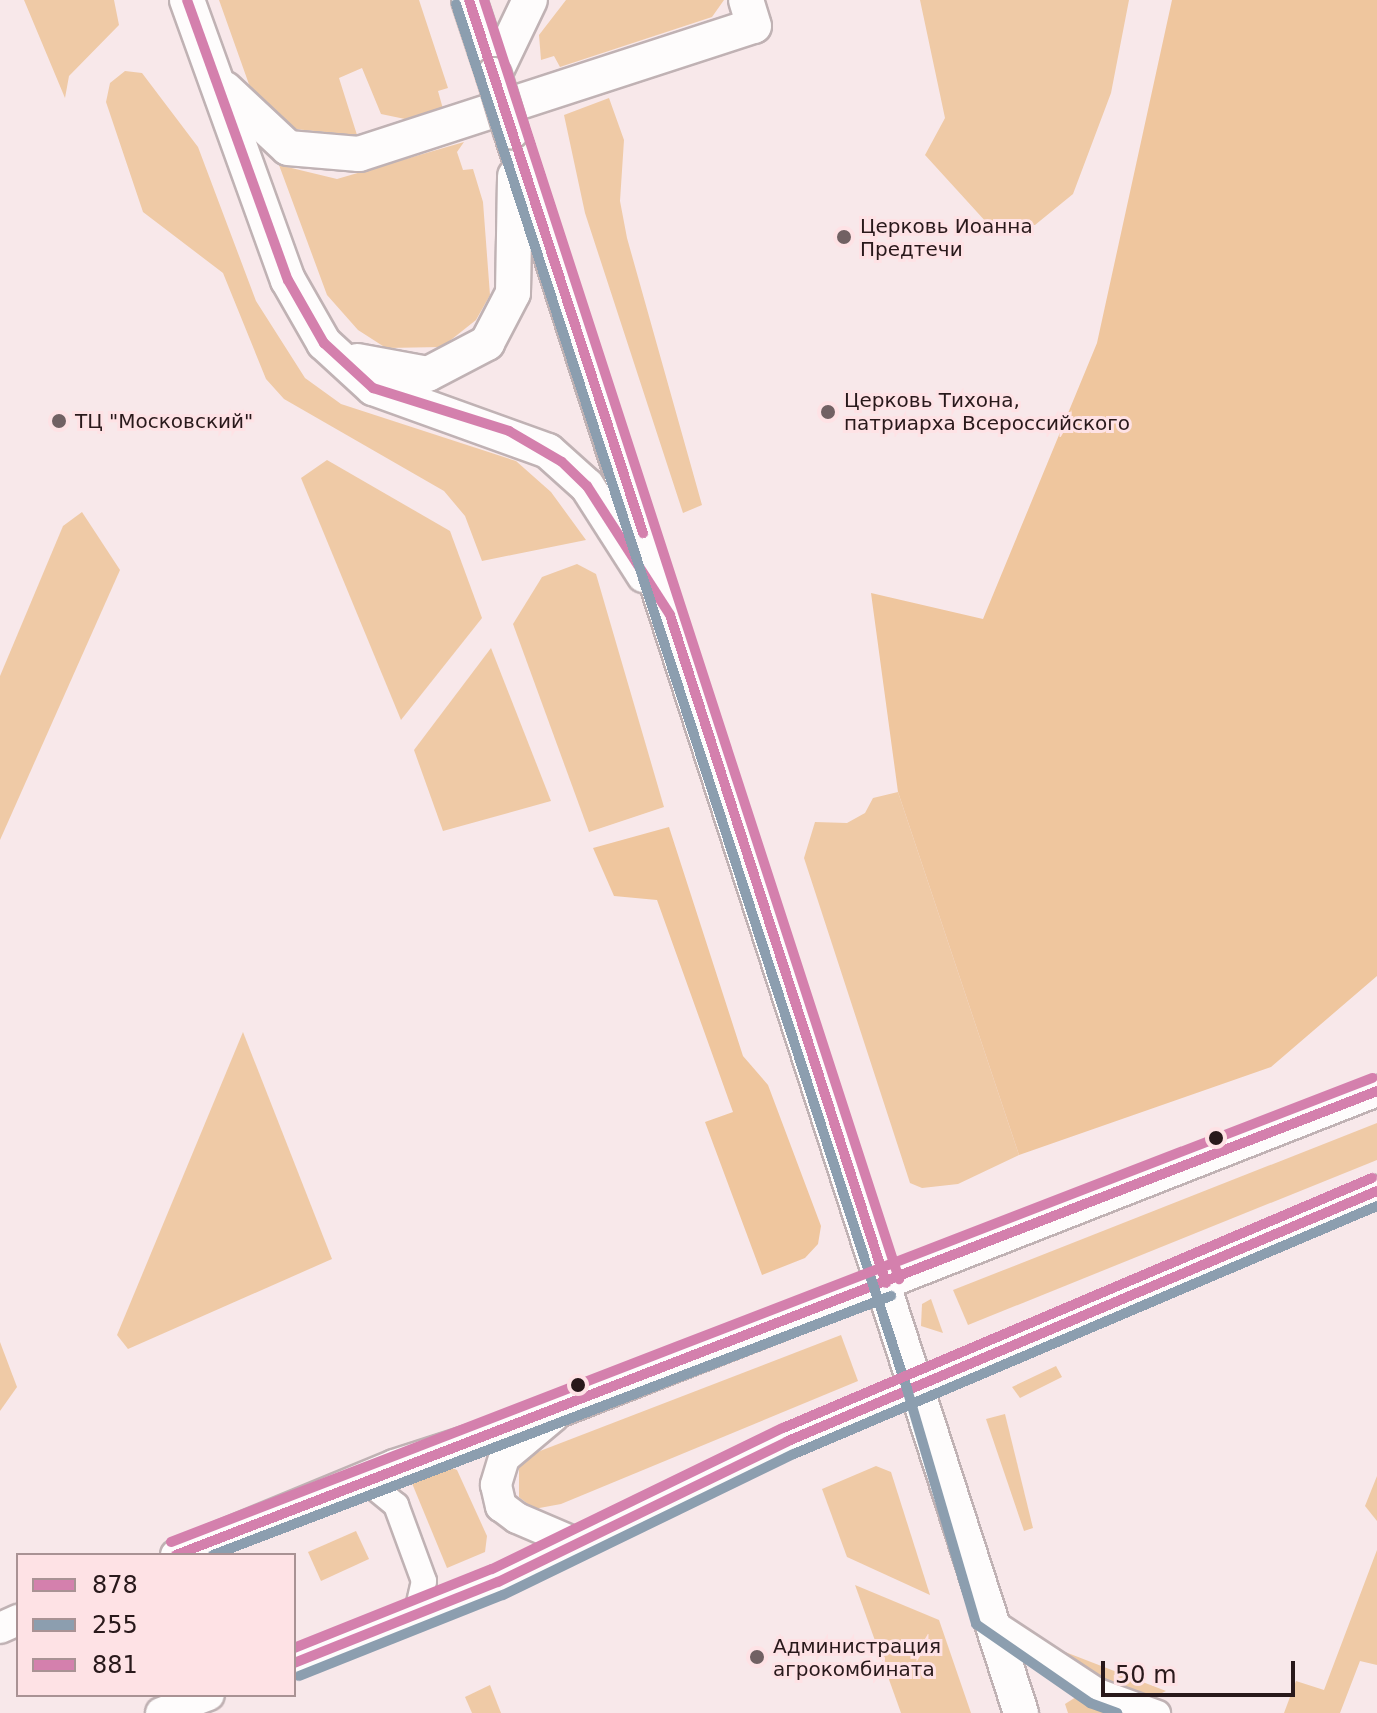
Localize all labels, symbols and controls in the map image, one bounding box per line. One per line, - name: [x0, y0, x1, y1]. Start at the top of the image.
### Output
- place label: Церковь Иоанна Предтечи: [860, 214, 1033, 261]
- marker: Церковь Иоанна Предтечи: [835, 228, 853, 246]
- place label: Церковь Тихона, патриарха Всероссийского: [844, 388, 1130, 435]
- marker: Церковь Тихона, патриарха Всероссийского: [819, 403, 837, 421]
- place label: ТЦ "Московский": [75, 409, 253, 433]
- marker: ТЦ "Московский": [50, 412, 68, 430]
- unlabelled marker: [1208, 1130, 1224, 1146]
- unlabelled marker: [570, 1377, 586, 1393]
- legend: [16, 1553, 296, 1697]
- text: 878: [92, 1571, 138, 1599]
- text: 255: [92, 1611, 138, 1639]
- place label: Администрация агрокомбината: [773, 1634, 941, 1681]
- scale bar: [1105, 1645, 1299, 1695]
- marker: Администрация агрокомбината: [748, 1648, 766, 1666]
- text: 881: [92, 1651, 138, 1679]
- text: 50 m: [1115, 1661, 1177, 1689]

